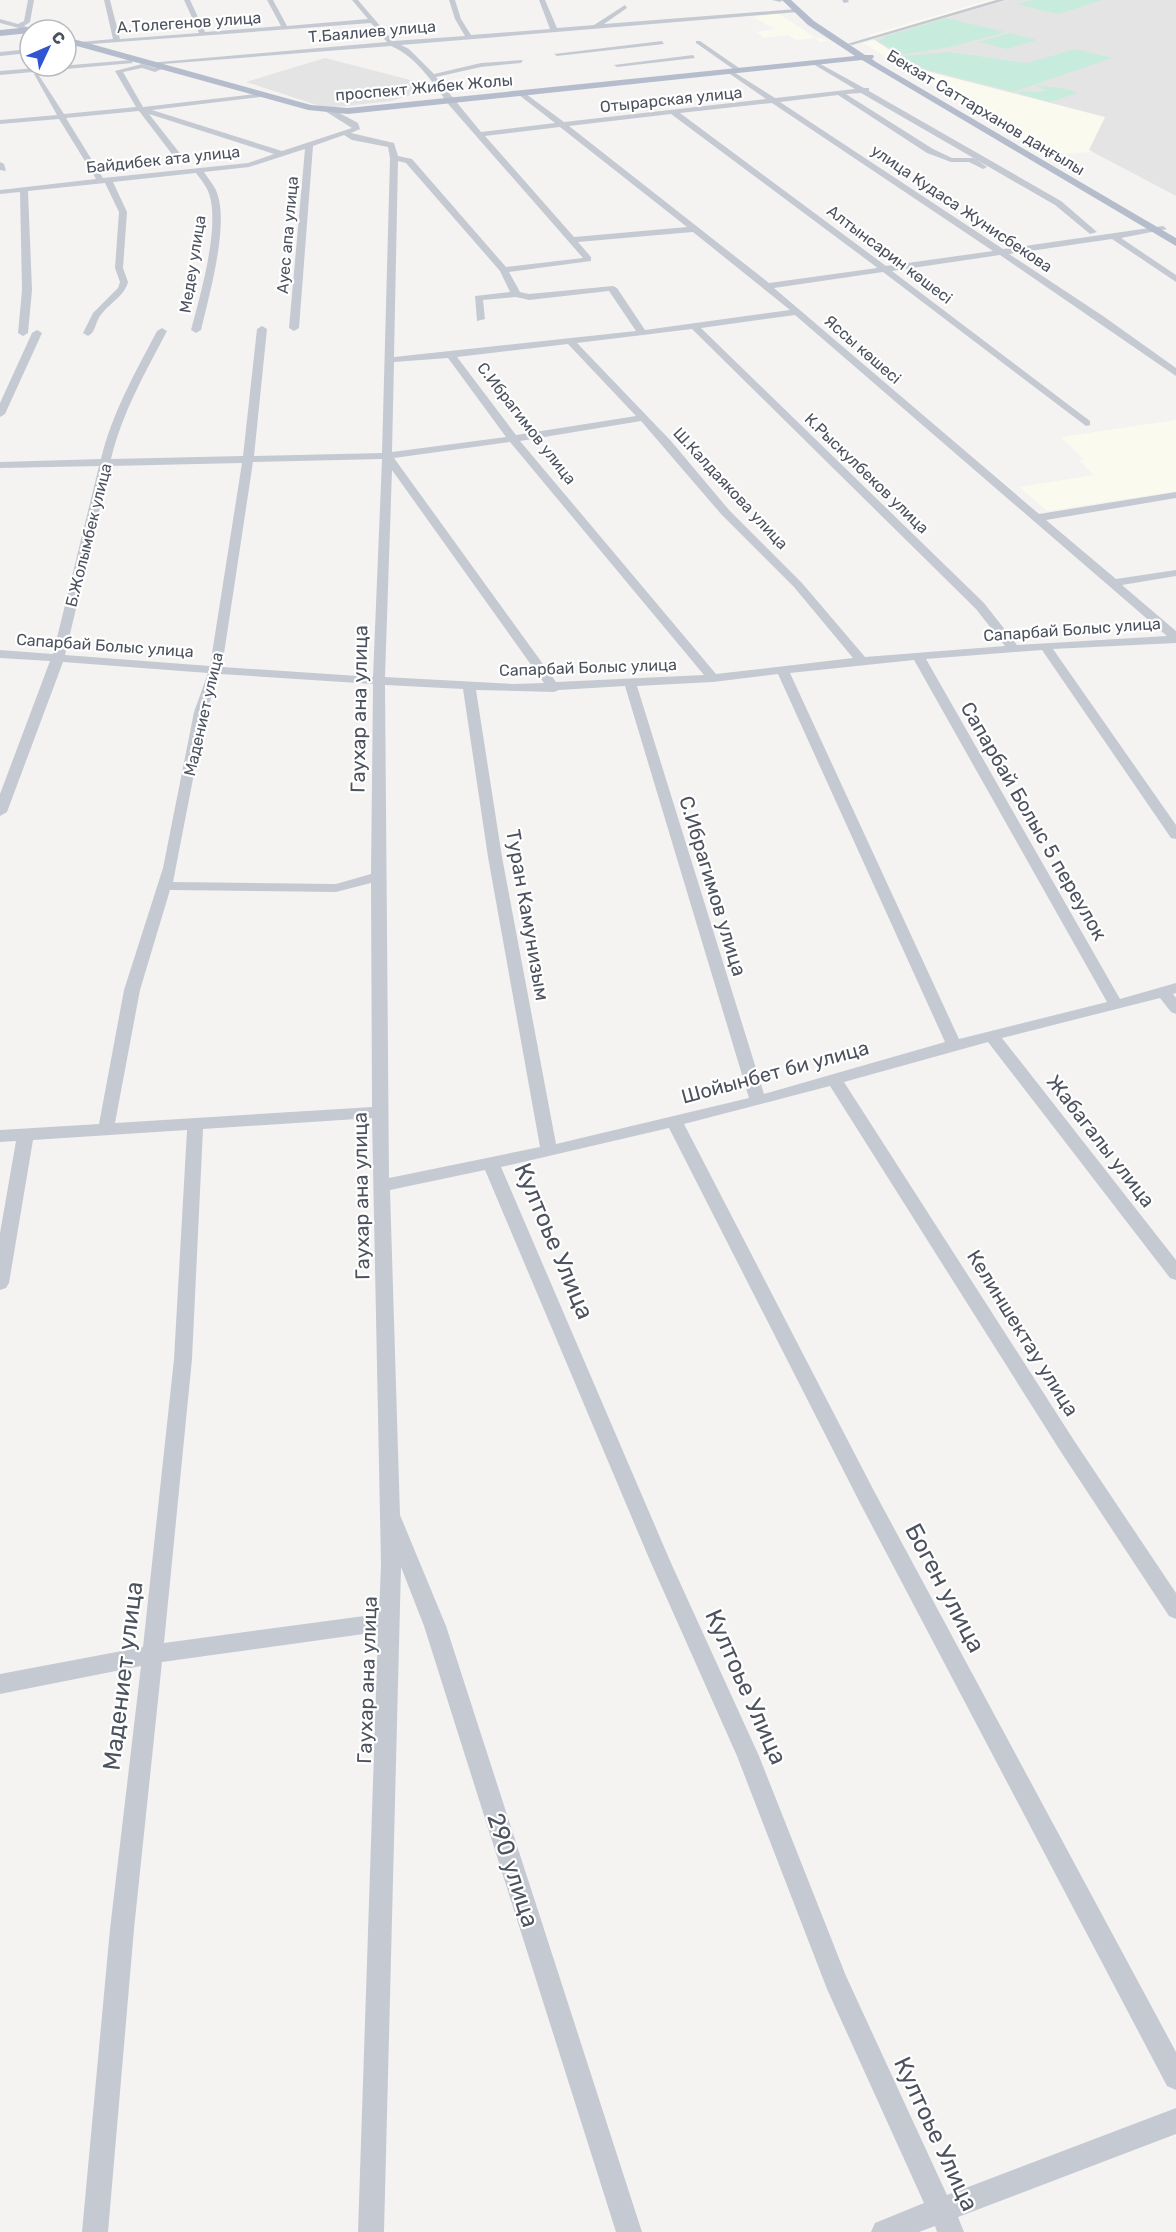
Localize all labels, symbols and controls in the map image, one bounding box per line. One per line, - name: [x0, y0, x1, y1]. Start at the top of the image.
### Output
- street label: А.Толегенов улица: [116, 8, 262, 37]
- street label: Т.Баялиев улица: [308, 16, 437, 47]
- north arrow: [18, 18, 78, 78]
- text: С: [48, 27, 69, 49]
- street label: Бекзат Саттарханов даңғылы: [883, 46, 1088, 179]
- street label: проспект Жибек Жолы: [335, 70, 514, 105]
- street label: Отырарская улица: [599, 83, 743, 116]
- street label: улица Кудаса Жунисбекова: [867, 141, 1056, 276]
- street label: Байдибек ата улица: [85, 142, 241, 177]
- street label: Ауес апа улица: [273, 175, 302, 295]
- street label: Алтынсарин көшесі: [823, 201, 956, 308]
- street label: Медеу улица: [175, 214, 210, 314]
- street label: Яссы көшесі: [820, 311, 905, 388]
- street label: С.Ибрагимов улица: [473, 358, 580, 488]
- street label: К.Рыскулбеков улица: [801, 409, 933, 538]
- street label: Ш.Калдаякова улица: [669, 423, 792, 553]
- street label: Б.Жолымбек улица: [61, 461, 116, 609]
- street label: Сапарбай Болыс улица: [983, 614, 1161, 645]
- street label: Гаухар ана улица: [346, 625, 372, 793]
- street label: Сапарбай Болыс улица: [16, 630, 194, 661]
- street label: Мадениет улица: [180, 650, 227, 778]
- street label: Сапарбай Болыс улица: [499, 655, 677, 680]
- street label: Сапарбай Болыс 5 переулок: [956, 697, 1112, 945]
- street label: С.Ибрагимов улица: [674, 793, 752, 979]
- street label: Туран Камунизым: [501, 828, 555, 1002]
- street label: Шойынбет би улица: [679, 1035, 871, 1109]
- street label: Жабагалы улица: [1042, 1070, 1160, 1212]
- street label: Гаухар ана улица: [348, 1112, 374, 1280]
- street label: Култоье Улица: [509, 1159, 599, 1323]
- street label: Келиншектау улица: [962, 1245, 1084, 1421]
- street label: Боген улица: [899, 1519, 991, 1657]
- street label: Мадениет улица: [98, 1580, 148, 1772]
- street label: Гаухар ана улица: [352, 1596, 382, 1764]
- street label: Култоье Улица: [699, 1605, 793, 1769]
- street label: 290 улица: [481, 1809, 545, 1931]
- street label: Култоье Улица: [888, 2053, 984, 2215]

